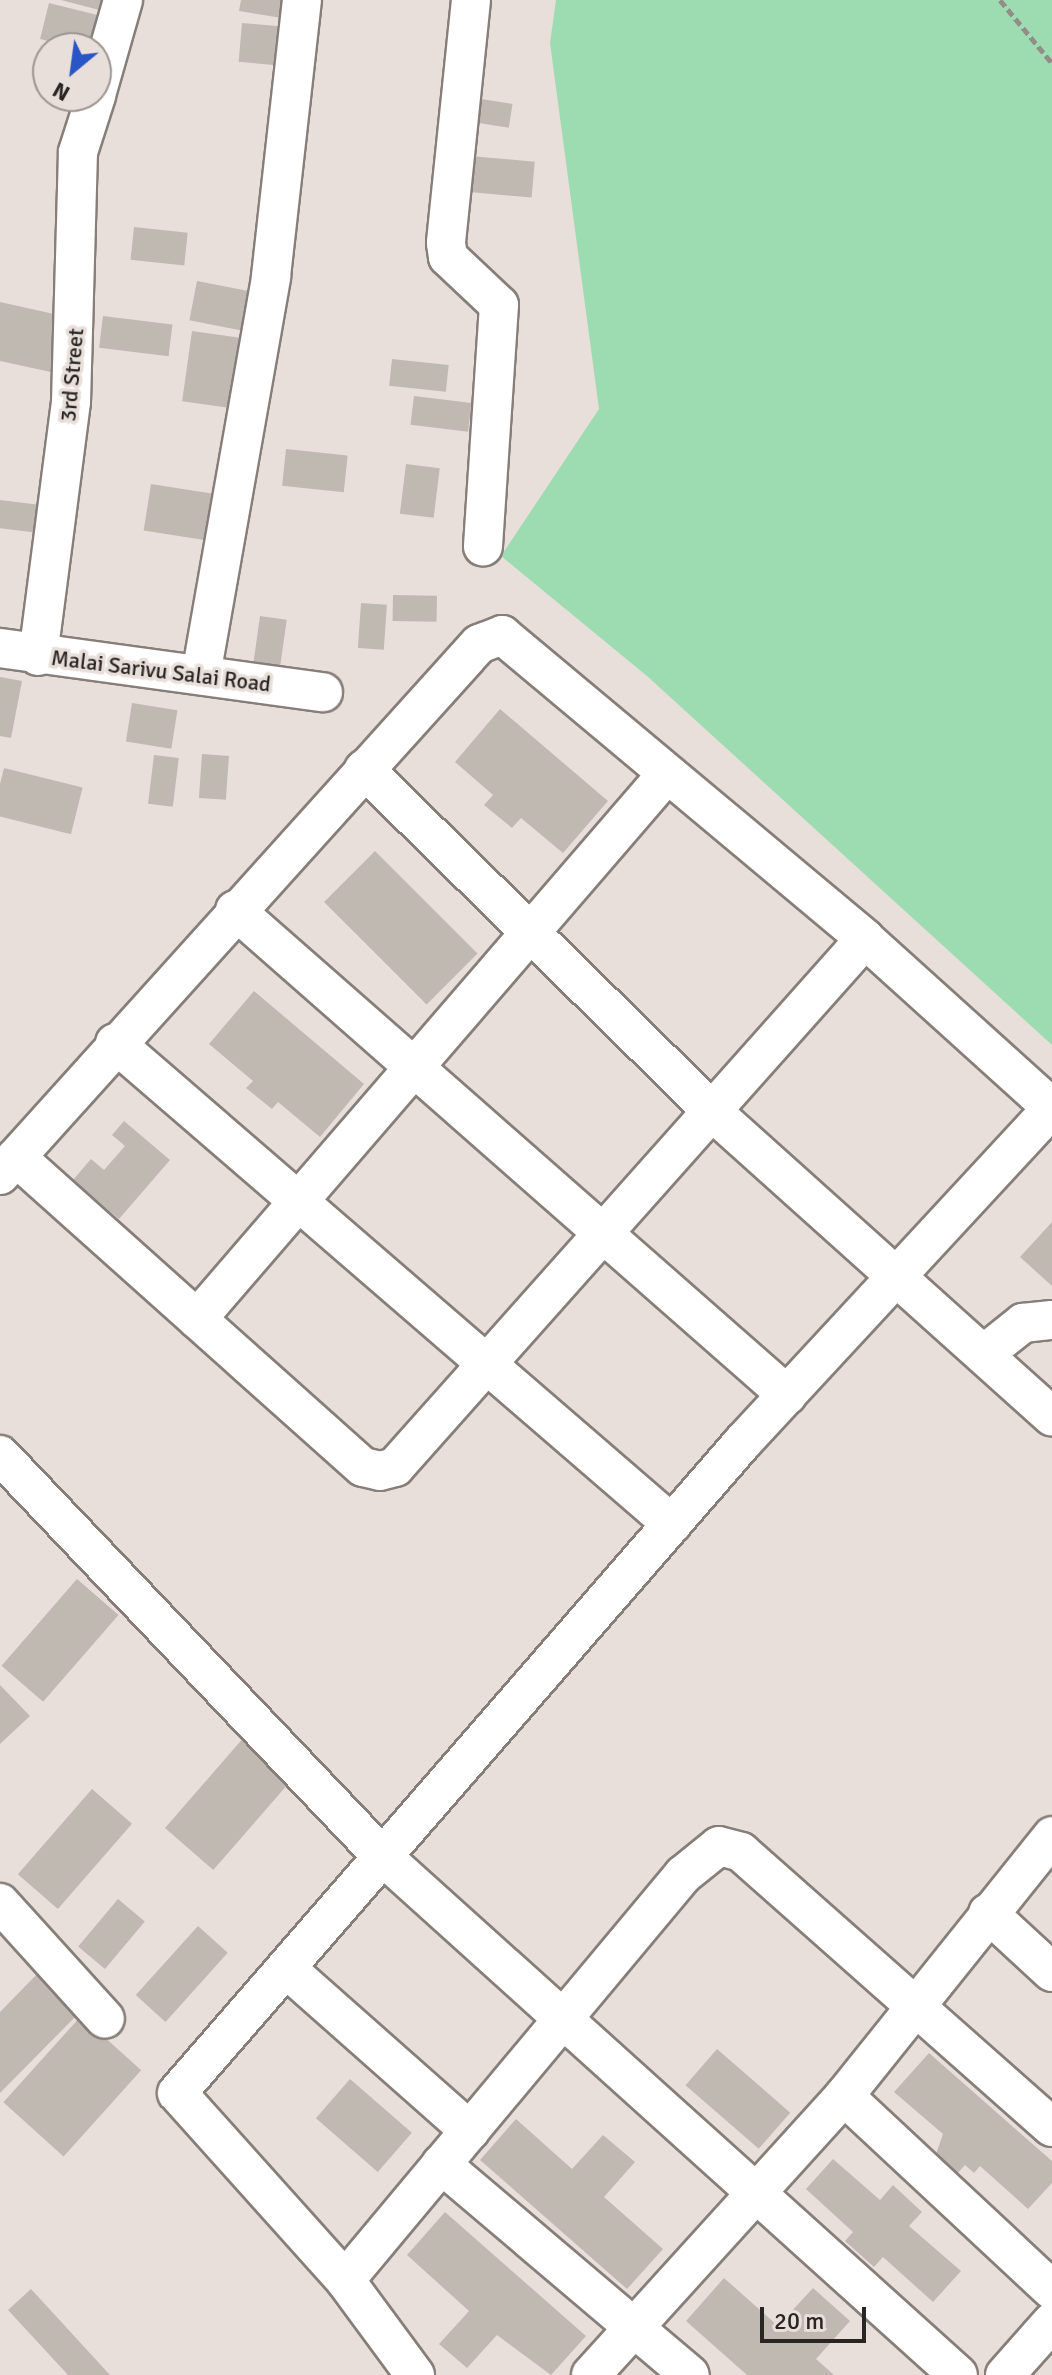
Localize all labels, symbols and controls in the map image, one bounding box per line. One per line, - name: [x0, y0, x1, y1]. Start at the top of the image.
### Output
- north arrow: [32, 32, 112, 112]
- text: N: [48, 76, 74, 107]
- street label: 3rd Street: [55, 327, 89, 423]
- street label: Malai Sarivu Salai Road: [50, 644, 272, 698]
- scale bar: [764, 2291, 870, 2341]
- text: 20 m: [774, 2306, 824, 2336]

